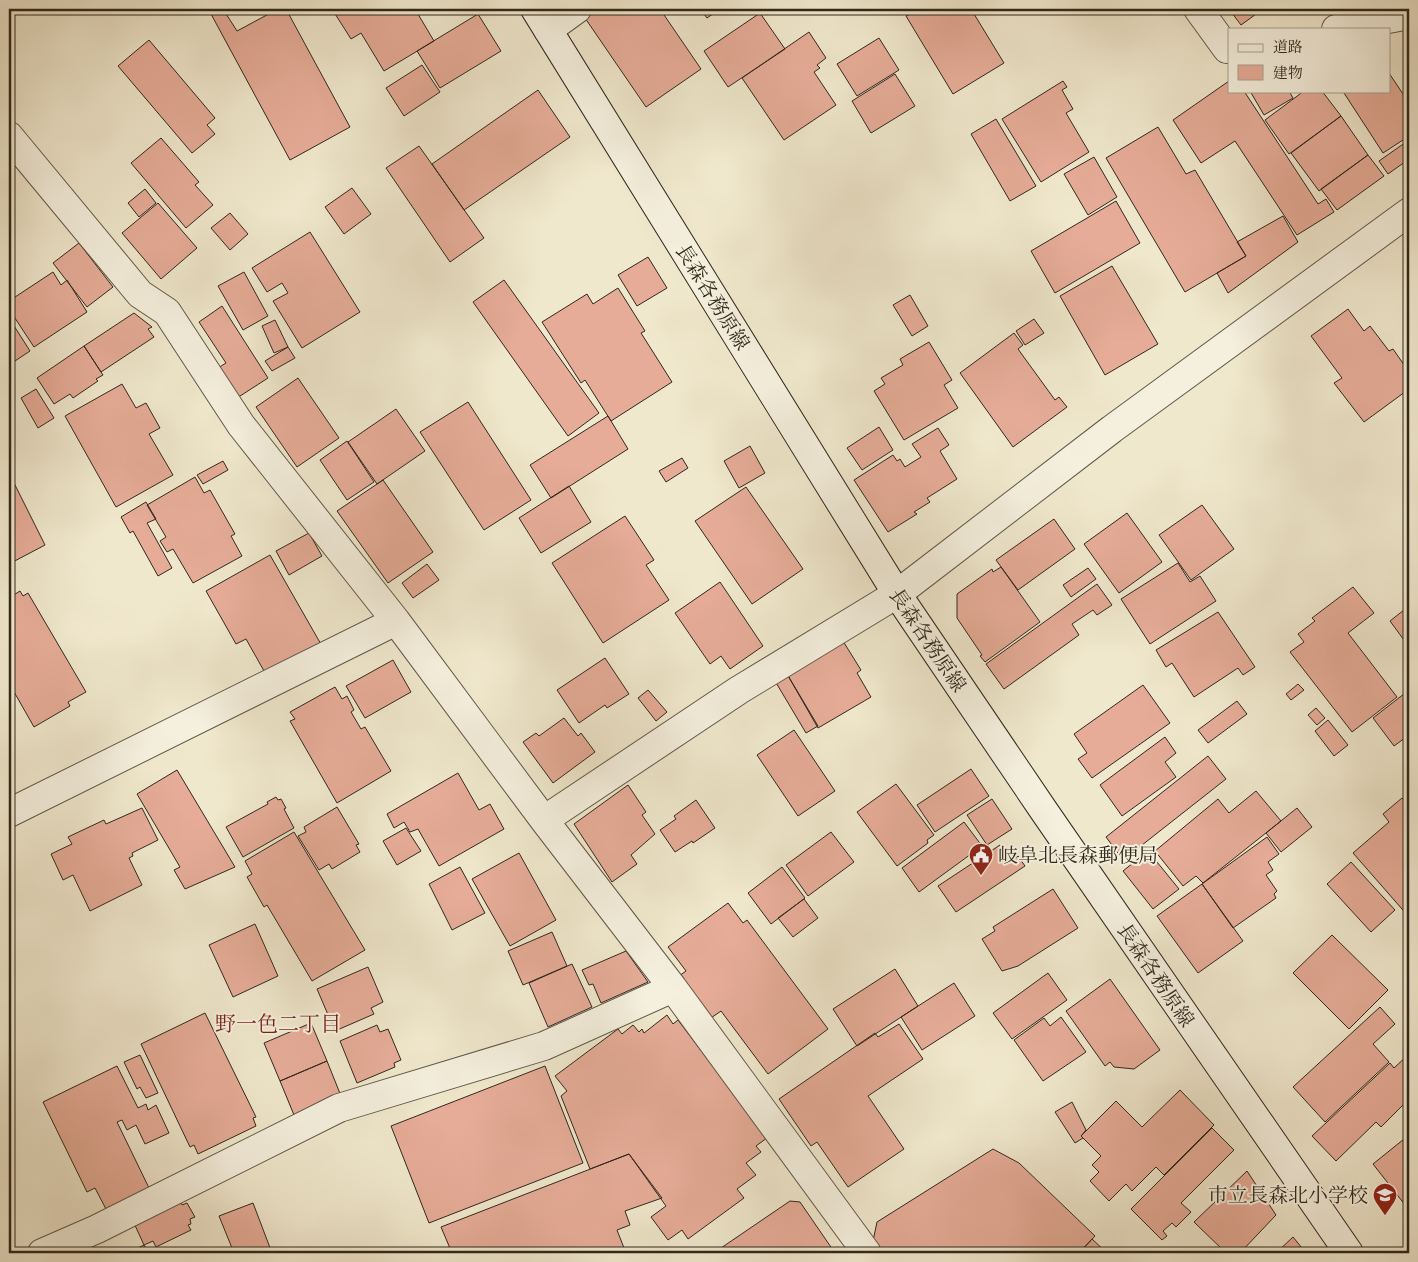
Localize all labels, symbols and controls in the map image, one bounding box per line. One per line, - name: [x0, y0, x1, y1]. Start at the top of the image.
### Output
- legend: [1228, 28, 1390, 92]
- text: 道路: [1273, 37, 1303, 56]
- text: 建物: [1273, 63, 1303, 82]
- street label: 長森各務原線: [670, 239, 756, 355]
- street label: 長森各務原線: [884, 583, 972, 697]
- public building icon: 岐阜北長森郵便局: [968, 842, 994, 876]
- place label: 岐阜北長森郵便局: [998, 842, 1158, 868]
- street label: 長森各務原線: [1112, 918, 1200, 1032]
- district label: 野一色二丁目: [215, 1010, 341, 1037]
- place label: 市立長森北小学校: [1208, 1182, 1368, 1208]
- school or university icon: 市立長森北小学校: [1372, 1182, 1398, 1216]

